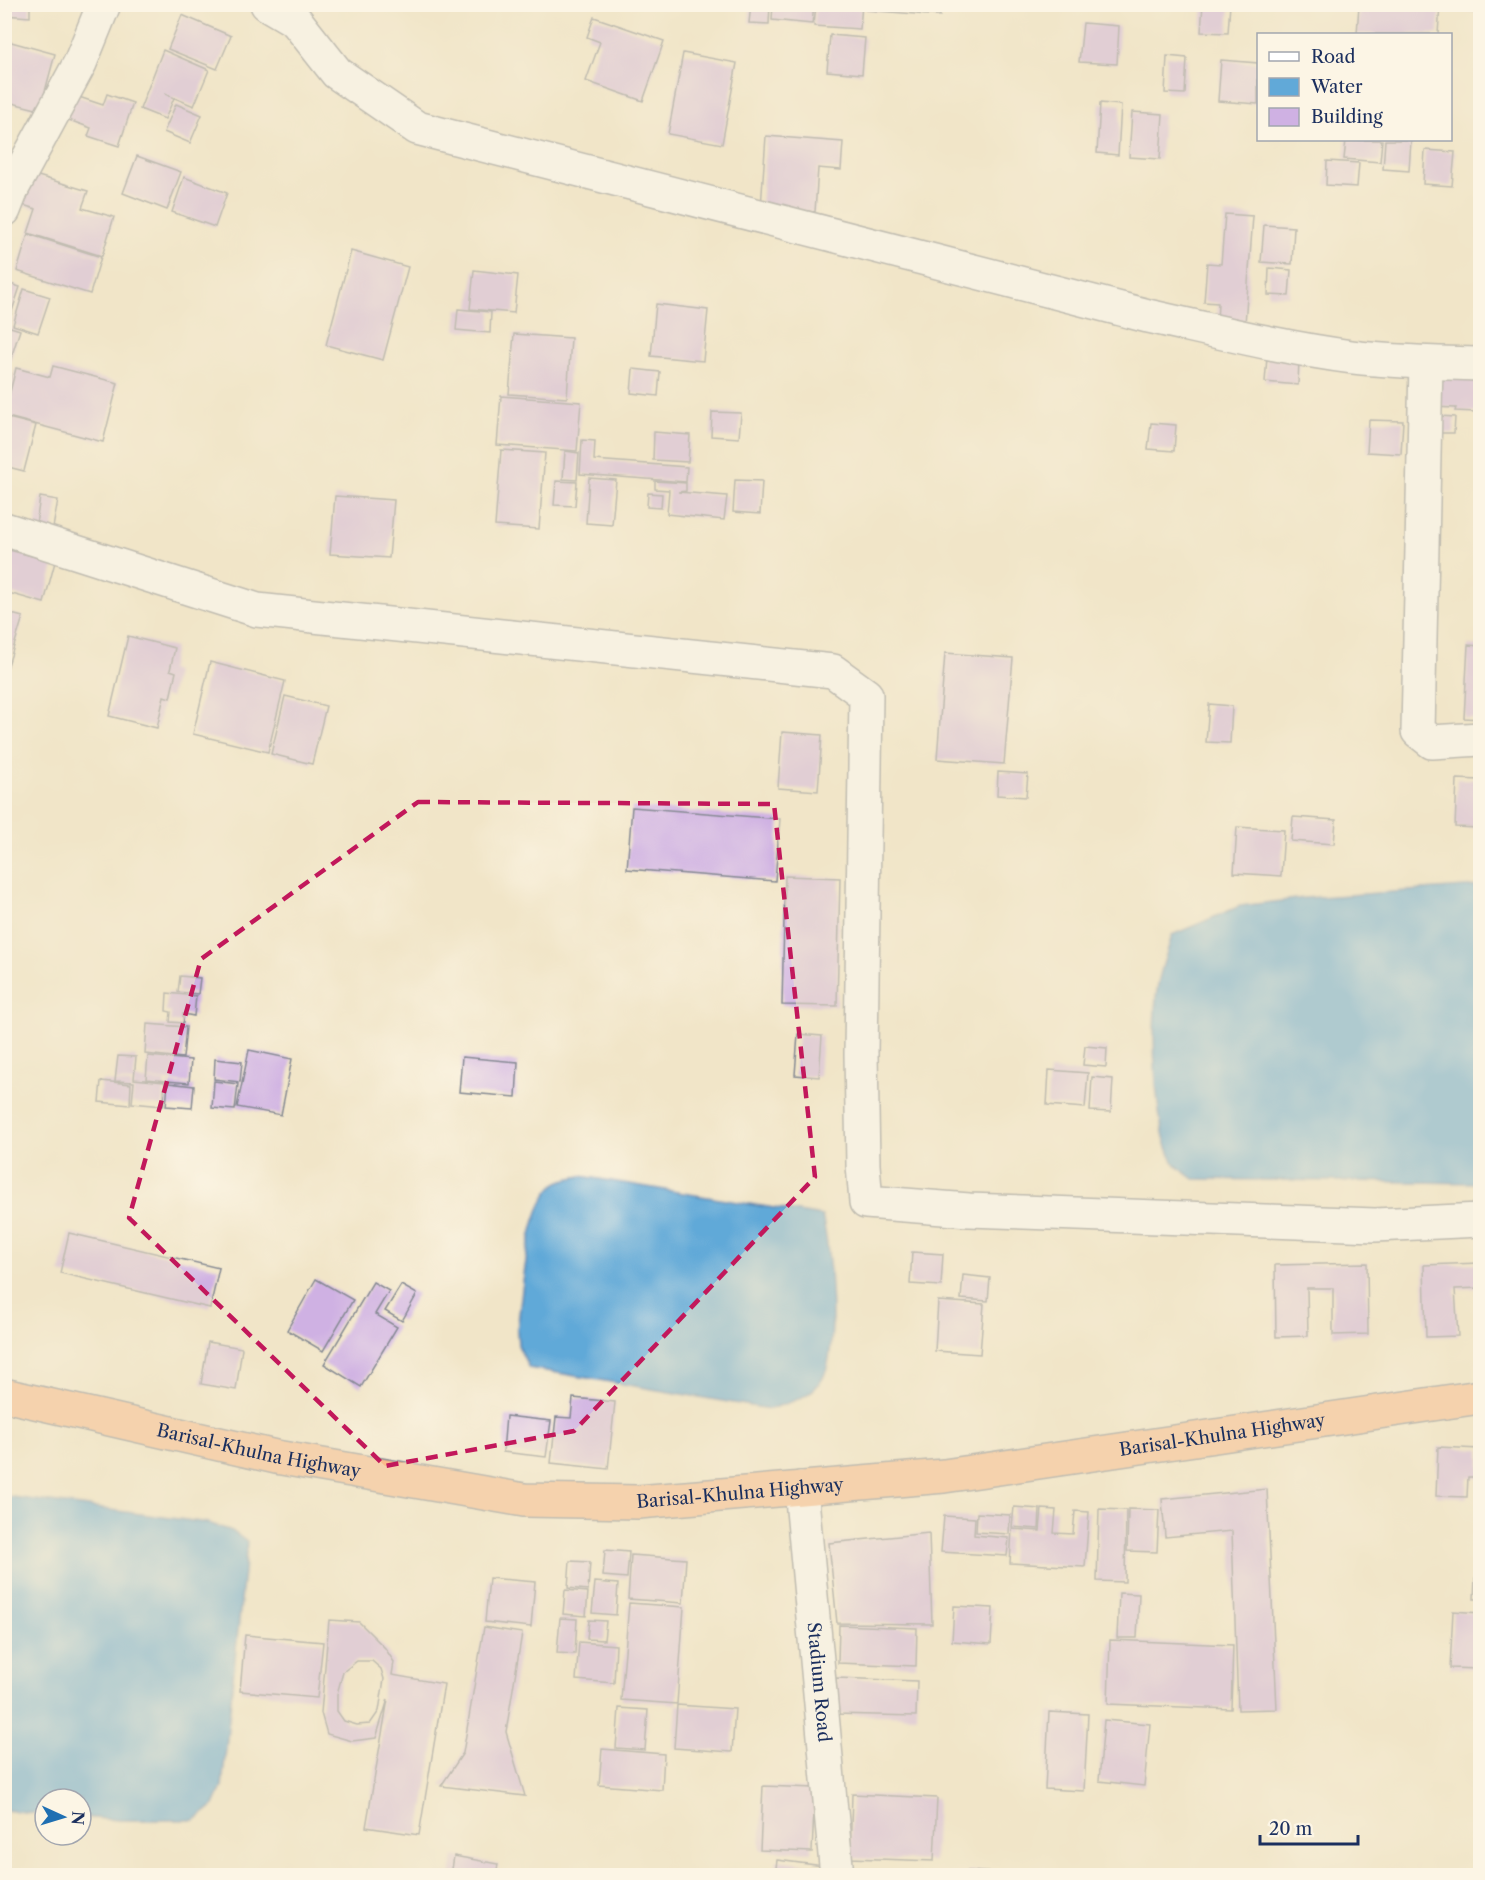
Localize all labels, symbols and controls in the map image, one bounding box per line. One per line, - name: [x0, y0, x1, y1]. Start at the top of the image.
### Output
- legend: [1257, 33, 1452, 141]
- text: Road: [1311, 46, 1356, 68]
- text: Water: [1310, 76, 1363, 98]
- text: Building: [1311, 106, 1383, 128]
- street label: Barisal-Khulna Highway: [1118, 1409, 1328, 1461]
- street label: Barisal-Khulna Highway: [155, 1419, 363, 1483]
- street label: Barisal-Khulna Highway: [636, 1474, 845, 1513]
- street label: Stadium Road: [803, 1621, 836, 1743]
- north arrow: [33, 1787, 93, 1847]
- scale bar: [1260, 1808, 1358, 1846]
- text: N: [67, 1810, 88, 1826]
- text: 20 m: [1269, 1818, 1313, 1840]

